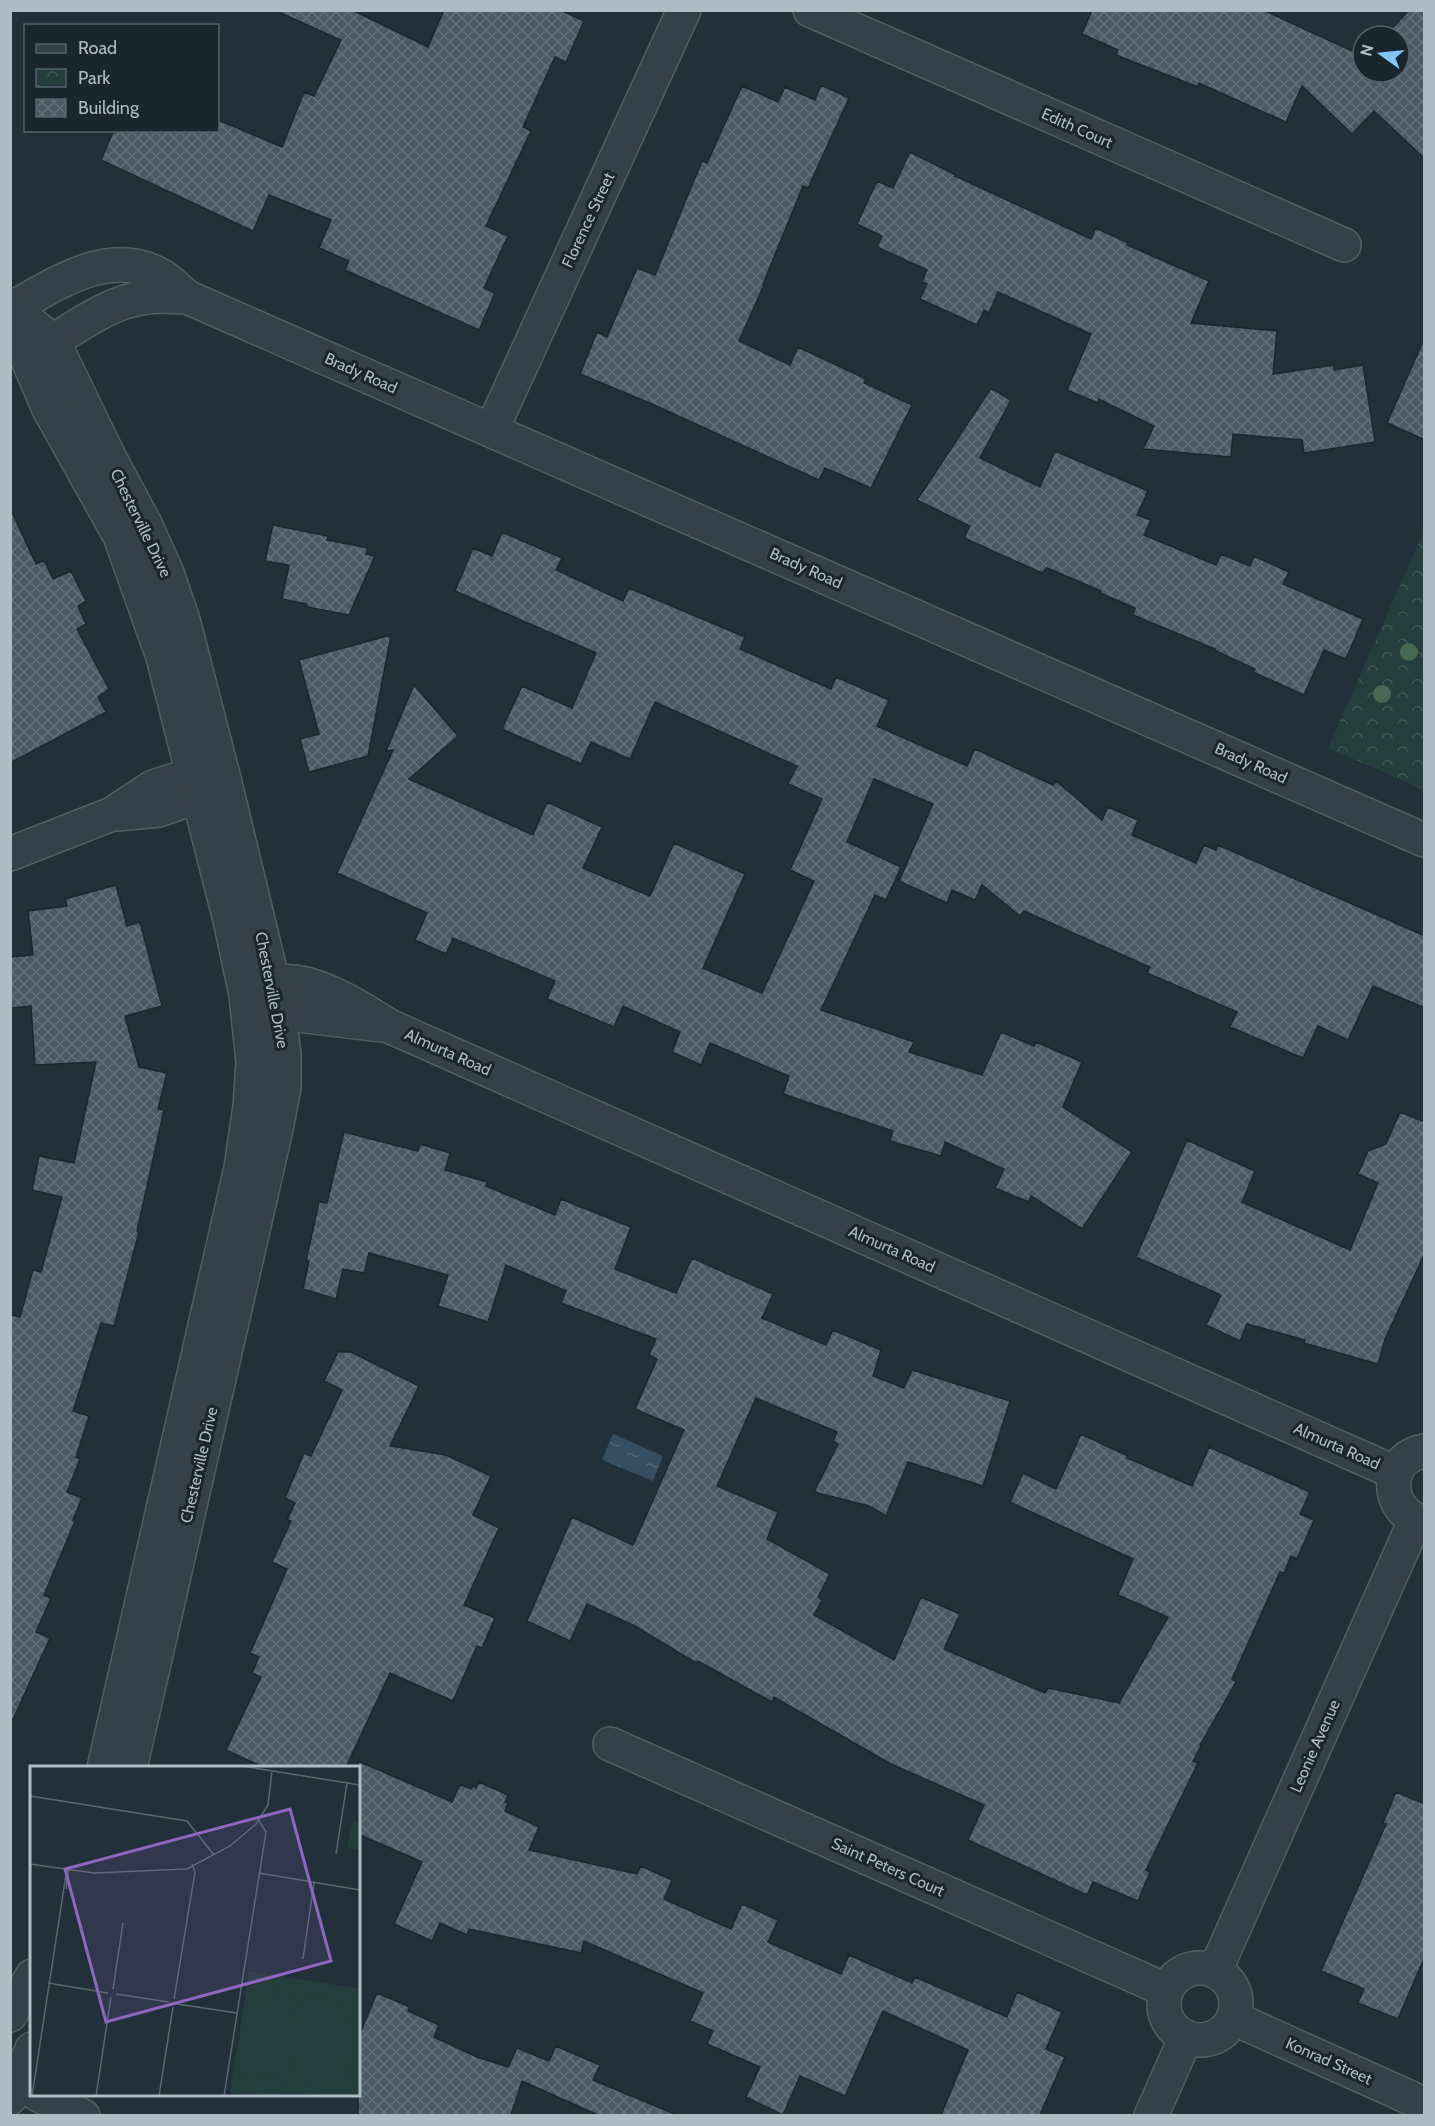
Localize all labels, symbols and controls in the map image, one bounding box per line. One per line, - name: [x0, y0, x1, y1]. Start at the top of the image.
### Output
- legend: [24, 24, 219, 132]
- north arrow: [1351, 24, 1411, 84]
- text: Road: [78, 37, 117, 59]
- text: N: [1356, 42, 1378, 58]
- text: Park: [78, 67, 111, 89]
- text: Building: [78, 97, 140, 119]
- street label: Edith Court: [1039, 104, 1116, 152]
- street label: Florence Street: [558, 169, 619, 271]
- street label: Brady Road: [322, 349, 400, 397]
- street label: Chesterville Drive: [107, 466, 175, 580]
- street label: Brady Road: [767, 544, 845, 592]
- street label: Brady Road: [1212, 739, 1290, 787]
- street label: Chesterville Drive: [251, 930, 293, 1050]
- street label: Almurta Road: [402, 1025, 494, 1079]
- street label: Almurta Road: [846, 1222, 938, 1276]
- street label: Chesterville Drive: [176, 1405, 222, 1525]
- street label: Almurta Road: [1291, 1419, 1383, 1473]
- street label: Leonie Avenue: [1286, 1697, 1344, 1795]
- inset map: [30, 1766, 360, 2096]
- street label: Saint Peters Court: [829, 1834, 948, 1901]
- street label: Konrad Street: [1283, 2034, 1376, 2089]

